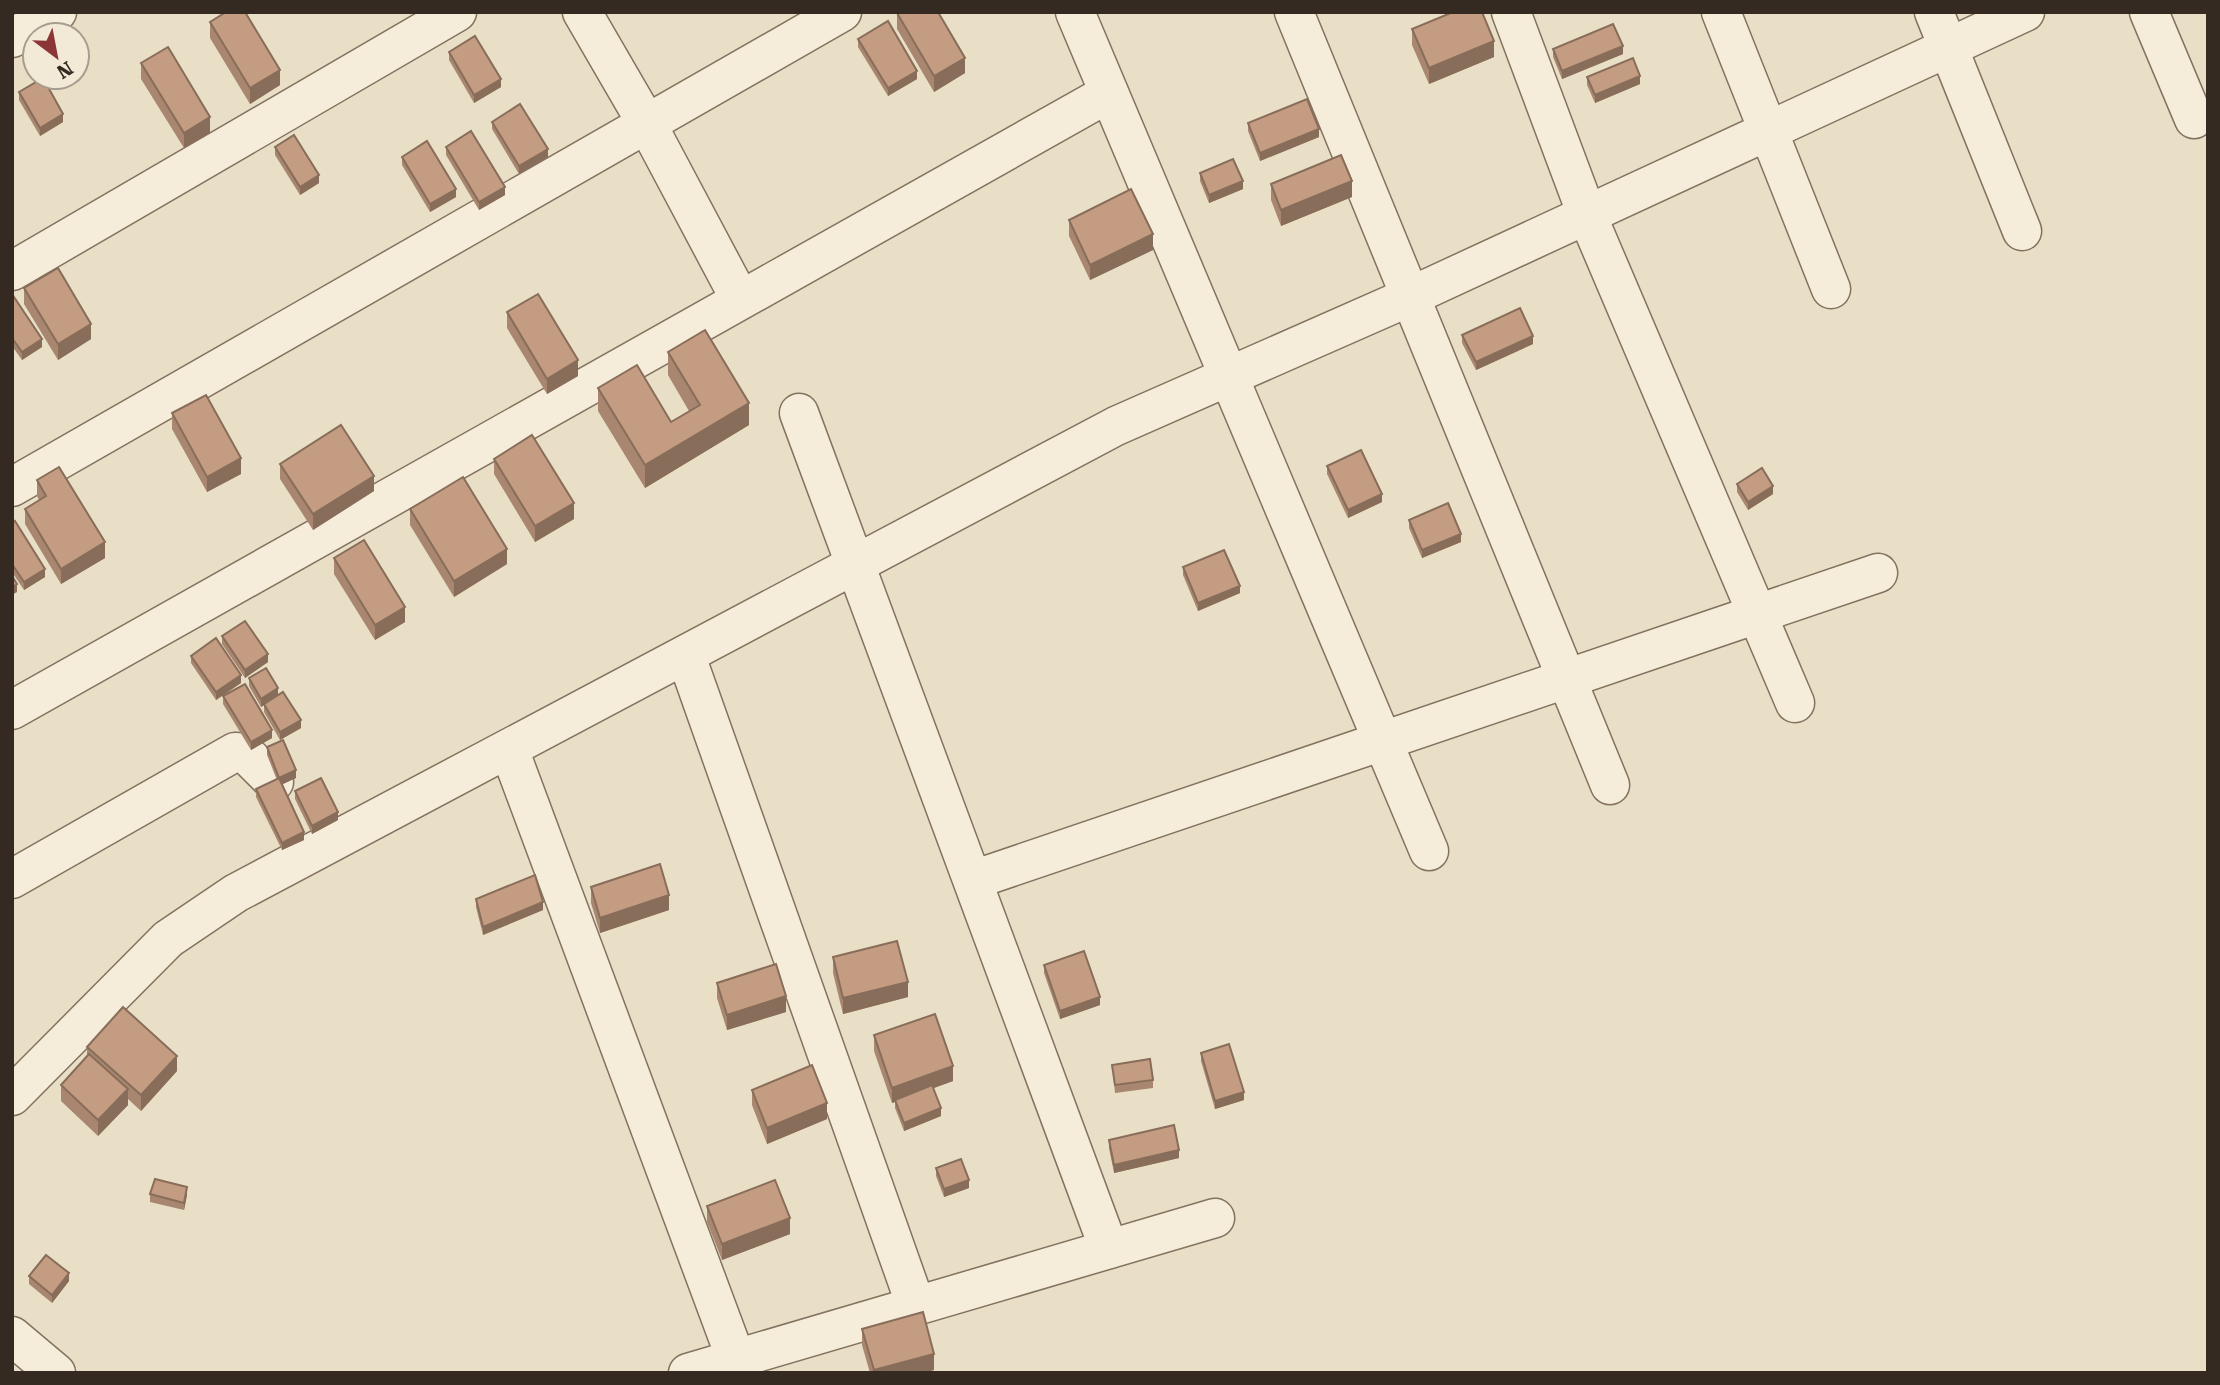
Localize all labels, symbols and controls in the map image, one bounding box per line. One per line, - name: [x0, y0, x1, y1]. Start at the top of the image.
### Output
- north arrow: [21, 21, 91, 91]
- text: N: [52, 56, 77, 84]

